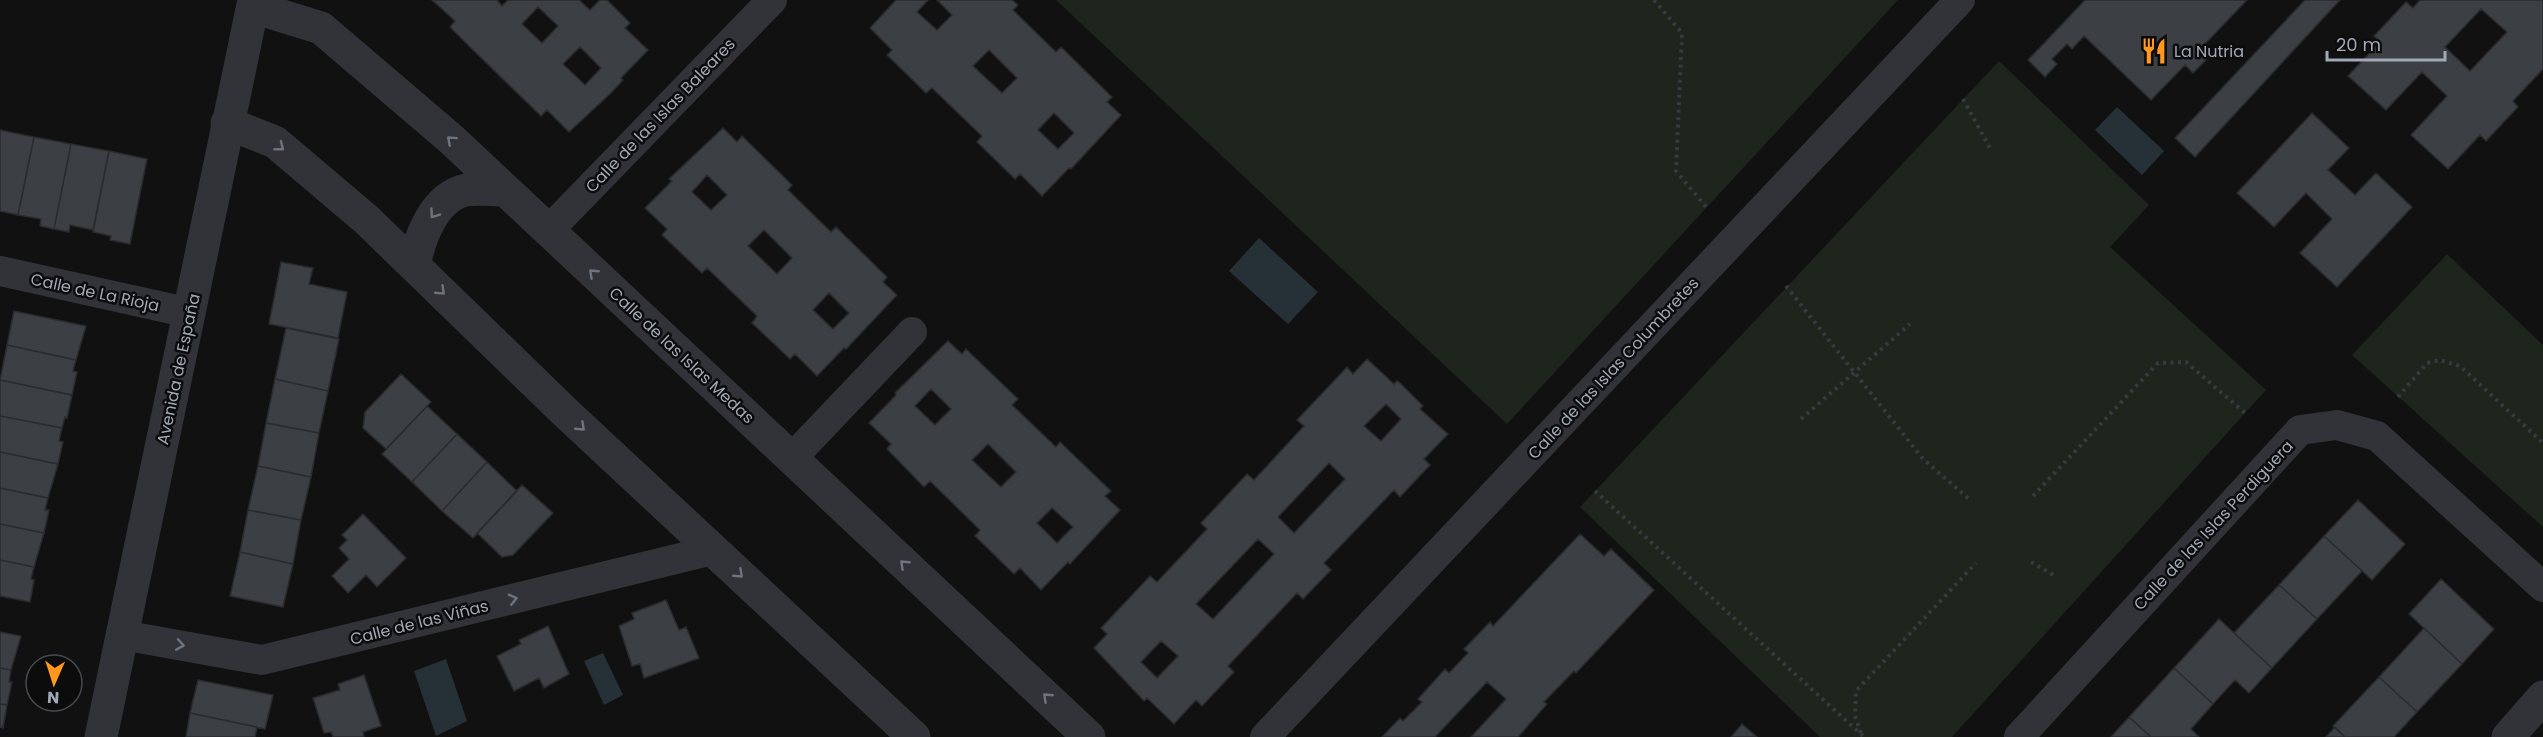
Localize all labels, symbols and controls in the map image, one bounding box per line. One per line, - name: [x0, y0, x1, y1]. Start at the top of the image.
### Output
- scale bar: [2327, 24, 2446, 62]
- text: 20 m: [2336, 32, 2381, 57]
- street label: Calle de las Islas Baleares: [580, 33, 740, 198]
- restaurant icon: La Nutria: [2139, 36, 2169, 66]
- place label: La Nutria: [2174, 40, 2244, 63]
- one-way arrow: [447, 136, 458, 147]
- one-way arrow: [274, 140, 285, 151]
- one-way arrow: [430, 207, 441, 218]
- street label: Calle de La Rioja: [28, 268, 161, 317]
- one-way arrow: [589, 269, 600, 280]
- street label: Calle de las Islas Columbretes: [1523, 272, 1704, 464]
- street label: Calle de las Islas Medas: [604, 282, 759, 429]
- one-way arrow: [435, 284, 445, 295]
- street label: Avenida de España: [151, 291, 206, 447]
- one-way arrow: [575, 420, 585, 431]
- street label: Calle de las Islas Perdiguera: [2128, 435, 2298, 615]
- one-way arrow: [901, 560, 912, 571]
- one-way arrow: [732, 567, 743, 578]
- one-way arrow: [508, 593, 518, 606]
- street label: Calle de las Viñas: [348, 594, 491, 651]
- one-way arrow: [175, 638, 185, 651]
- north arrow: [24, 653, 84, 713]
- text: N: [47, 686, 60, 709]
- one-way arrow: [1043, 693, 1053, 704]

